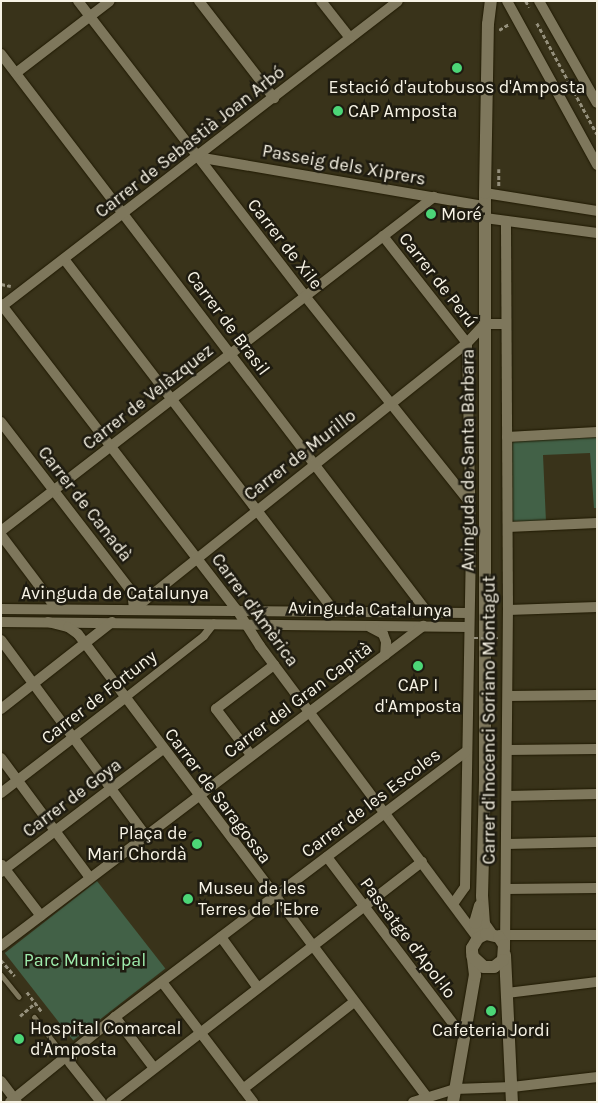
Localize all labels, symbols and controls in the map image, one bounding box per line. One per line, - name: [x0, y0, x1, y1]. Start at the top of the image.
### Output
- street label: Carrer de Sebastià Joan Arbó: [91, 61, 289, 223]
- marker: Estació d'autobusos d'Amposta: [451, 62, 463, 74]
- place label: Estació d'autobusos d'Amposta: [329, 76, 585, 98]
- place label: CAP Amposta: [348, 100, 457, 122]
- marker: CAP Amposta: [332, 105, 344, 117]
- street label: Passeig dels Xiprers: [261, 140, 427, 190]
- street label: Carrer de Xile: [243, 194, 327, 294]
- place label: Moré: [441, 203, 482, 225]
- marker: Moré: [425, 208, 437, 220]
- street label: Carrer de Perú: [394, 228, 482, 332]
- street label: Carrer de Brasil: [182, 266, 274, 380]
- street label: Carrer de Velàzquez: [78, 339, 218, 455]
- street label: Avinguda de Santa Bàrbara: [457, 349, 479, 571]
- street label: Carrer de Murillo: [240, 405, 360, 505]
- street label: Carrer de Canadà: [33, 442, 137, 566]
- street label: Carrer d'Amèrica: [207, 549, 303, 671]
- street label: Carrer d'Inocenci Soriano Montagut: [478, 575, 500, 865]
- street label: Avinguda de Catalunya: [21, 582, 209, 604]
- street label: Avinguda Catalunya: [288, 597, 452, 621]
- street label: Carrer del Gran Capità: [220, 637, 376, 763]
- street label: Carrer de Fortuny: [37, 645, 161, 749]
- marker: CAP I d'Amposta: [411, 659, 425, 673]
- place label: CAP I d'Amposta: [375, 675, 461, 718]
- street label: Carrer de Saragossa: [160, 724, 276, 868]
- street label: Carrer de les Escoles: [297, 744, 445, 862]
- street label: Carrer de Goya: [18, 754, 126, 842]
- place label: Plaça de Mari Chordà: [87, 823, 187, 866]
- marker: Plaça de Mari Chordà: [191, 838, 203, 850]
- street label: Passatge d'Apol·lo: [355, 873, 461, 1003]
- place label: Museu de les Terres de l'Ebre: [198, 878, 319, 921]
- marker: Museu de les Terres de l'Ebre: [182, 893, 194, 905]
- park label: Parc Municipal: [24, 949, 146, 971]
- marker: Cafeteria Jordi: [485, 1005, 497, 1017]
- place label: Hospital Comarcal d'Amposta: [30, 1018, 182, 1060]
- place label: Cafeteria Jordi: [432, 1019, 550, 1041]
- marker: Hospital Comarcal d'Amposta: [12, 1032, 26, 1046]

